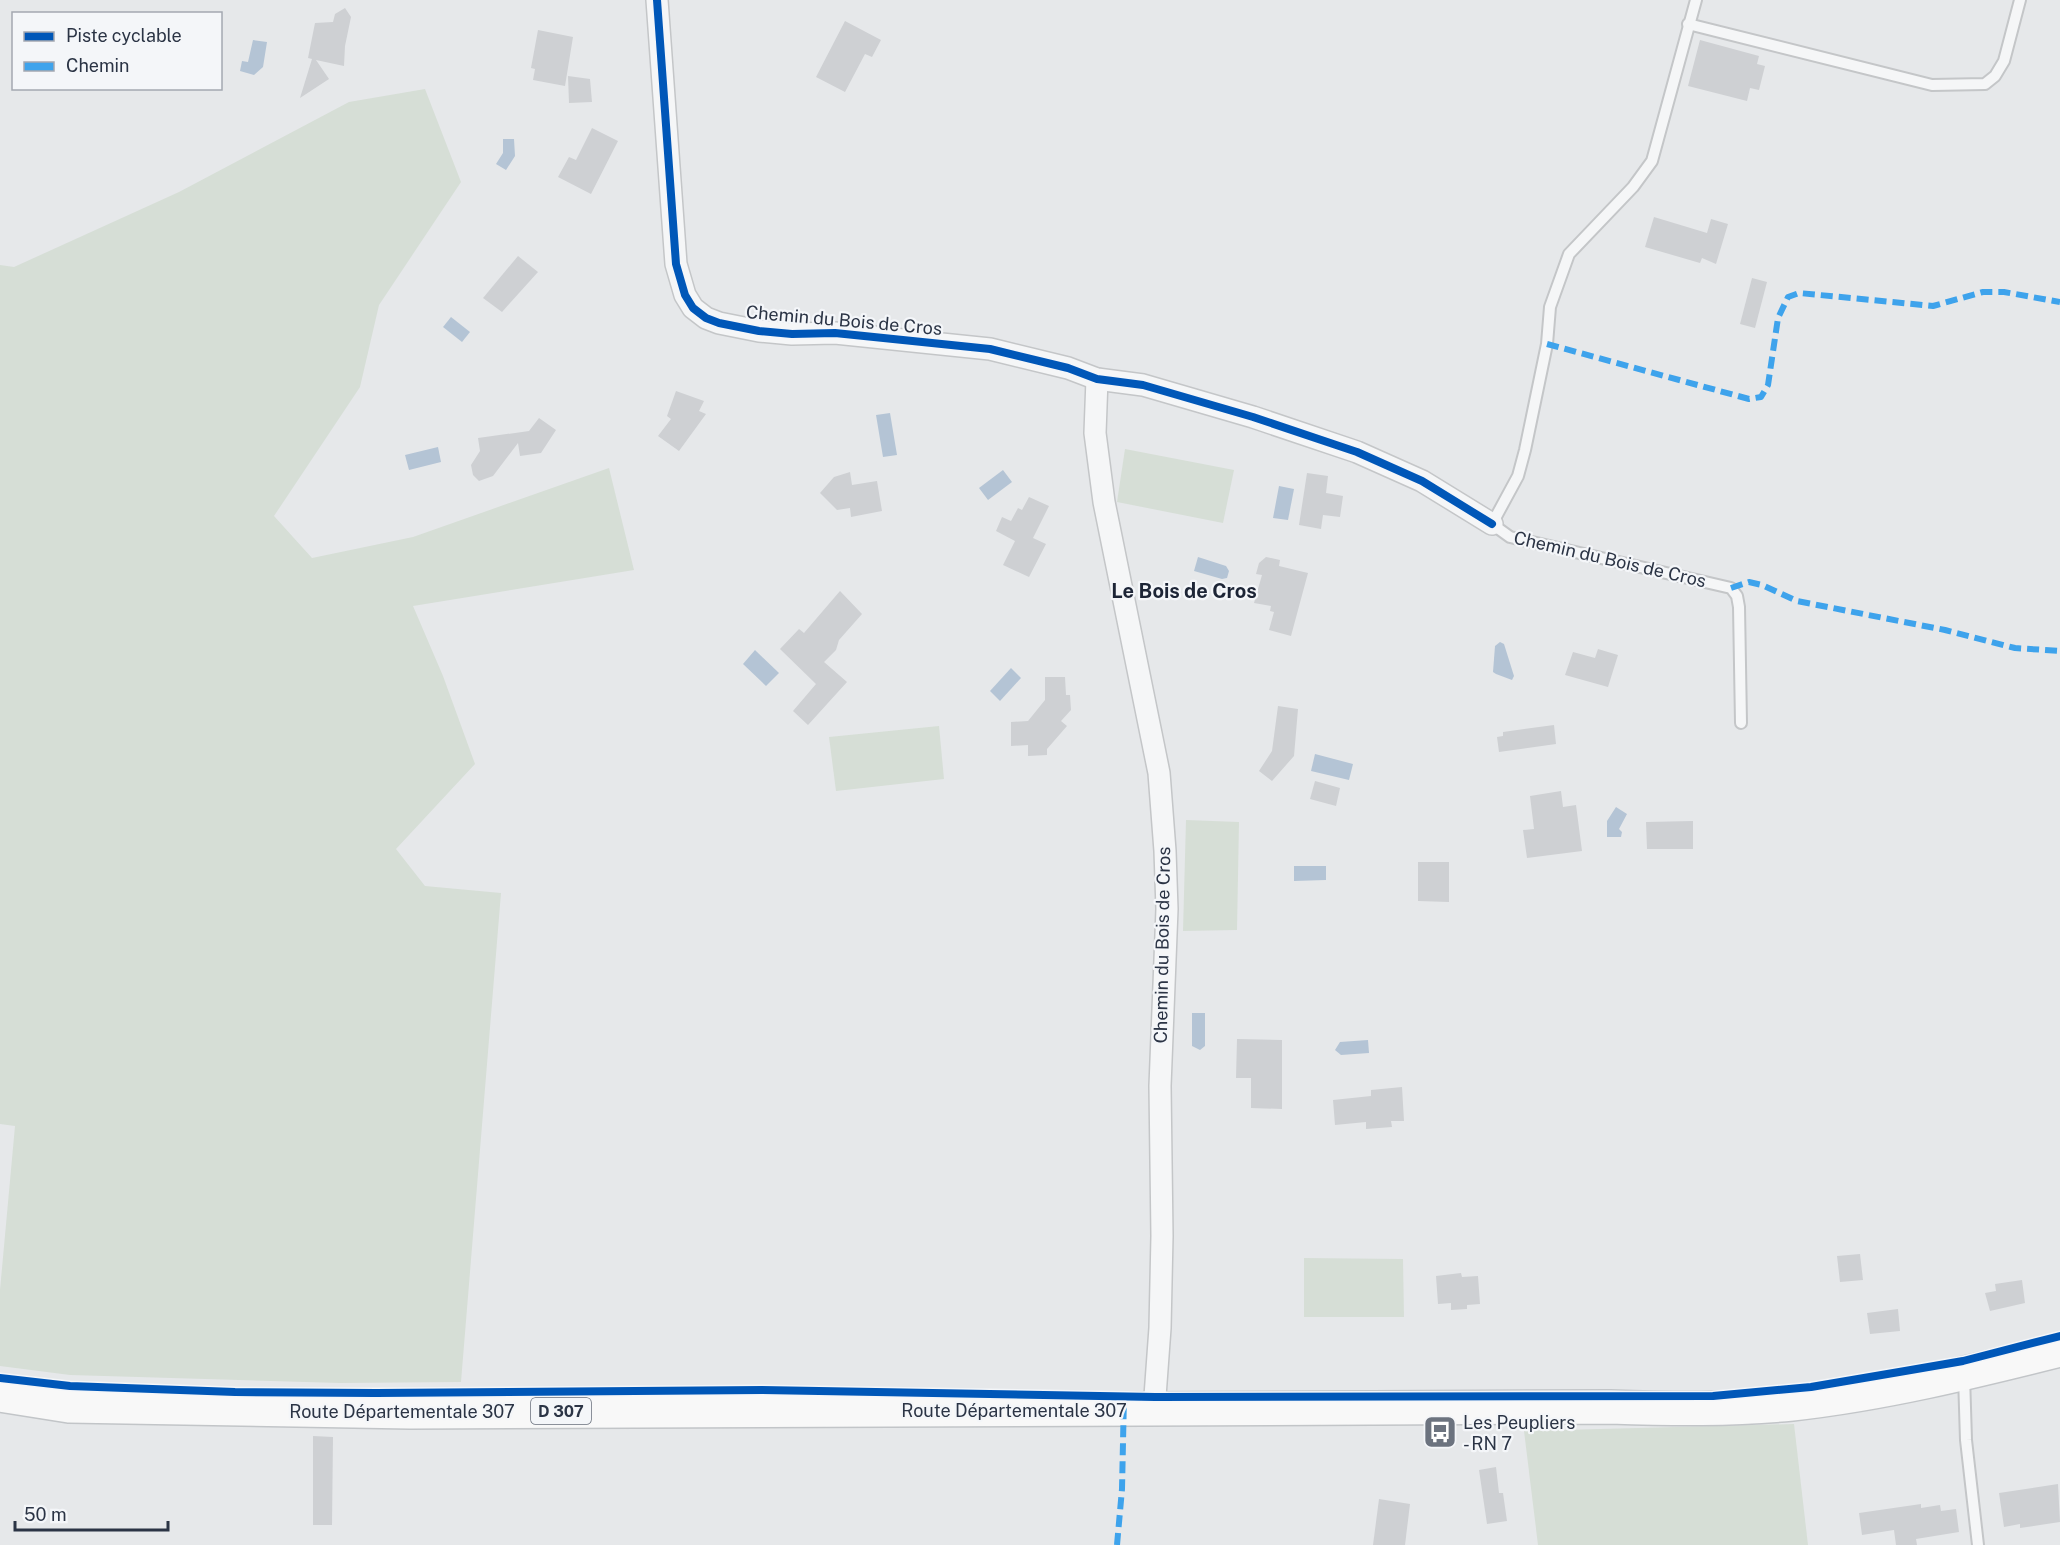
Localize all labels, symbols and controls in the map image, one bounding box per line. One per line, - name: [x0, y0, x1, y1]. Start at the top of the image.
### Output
- legend: [12, 12, 222, 90]
- text: Piste cyclable: [66, 25, 182, 46]
- text: Chemin: [66, 55, 130, 76]
- street label: Chemin du Bois de Cros: [745, 301, 943, 339]
- street label: Chemin du Bois de Cros: [1512, 527, 1708, 591]
- district label: Le Bois de Cros: [1111, 579, 1257, 603]
- street label: Chemin du Bois de Cros: [1150, 846, 1174, 1044]
- road number: D 307: [531, 1398, 591, 1424]
- street label: Route Départementale 307: [901, 1400, 1127, 1421]
- street label: Route Départementale 307: [289, 1401, 515, 1422]
- place label: Les Peupliers - RN 7: [1463, 1412, 1575, 1454]
- bus stop icon: Les Peupliers - RN 7: [1422, 1414, 1458, 1450]
- scale bar: [15, 1494, 168, 1532]
- text: 50 m: [24, 1504, 67, 1525]

